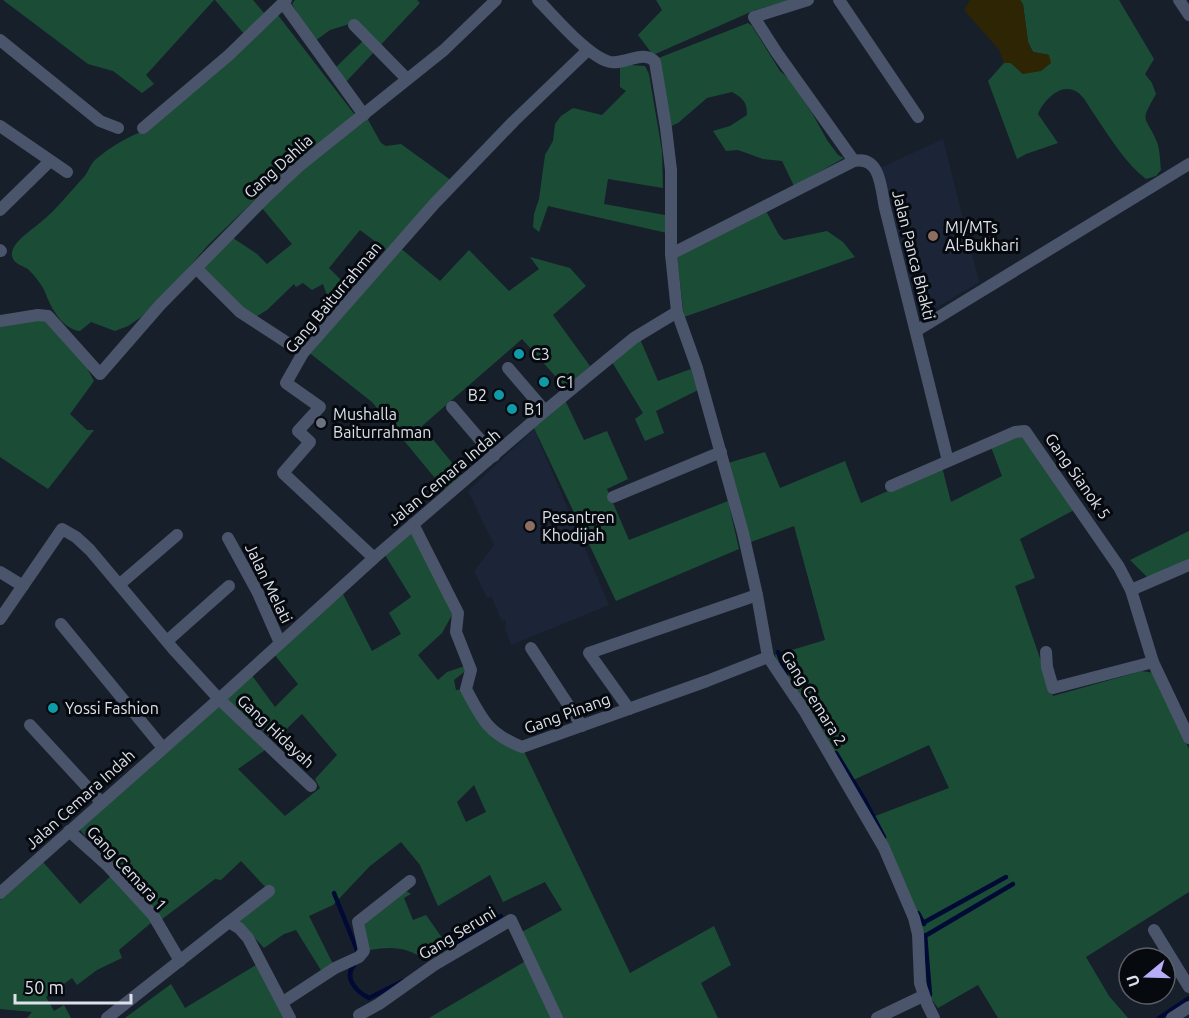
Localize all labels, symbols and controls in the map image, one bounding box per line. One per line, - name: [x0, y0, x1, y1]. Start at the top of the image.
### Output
- street label: Gang Dahlia: [240, 131, 316, 201]
- street label: Jalan Panca Bhakti: [889, 188, 939, 322]
- place label: MI/MTs Al-Bukhari: [945, 218, 1019, 254]
- marker: MI/MTs Al-Bukhari: [926, 229, 940, 243]
- street label: Gang Baiturrahman: [281, 238, 385, 356]
- place label: C3: [531, 345, 550, 363]
- marker: C3: [512, 347, 526, 361]
- place label: C1: [556, 373, 575, 391]
- marker: C1: [537, 375, 551, 389]
- place label: B2: [468, 386, 487, 404]
- marker: B2: [492, 388, 506, 402]
- place label: B1: [524, 400, 543, 418]
- marker: B1: [505, 402, 519, 416]
- place label: Mushalla Baiturrahman: [333, 405, 431, 441]
- marker: Mushalla Baiturrahman: [314, 416, 328, 430]
- street label: Jalan Cemara Indah: [385, 425, 503, 529]
- street label: Gang Sianok 5: [1042, 430, 1114, 522]
- place label: Pesantren Khodijah: [542, 508, 615, 544]
- marker: Pesantren Khodijah: [523, 519, 537, 533]
- street label: Jalan Melati: [242, 540, 296, 626]
- street label: Gang Cemara 2: [778, 647, 850, 749]
- street label: Gang Pinang: [522, 689, 612, 737]
- street label: Gang Hidayah: [234, 691, 318, 771]
- place label: Yossi Fashion: [65, 699, 159, 717]
- marker: Yossi Fashion: [46, 701, 60, 715]
- street label: Jalan Cemara Indah: [22, 746, 138, 852]
- street label: Gang Cemara 1: [83, 822, 171, 914]
- street label: Gang Seruni: [415, 903, 499, 963]
- north arrow: [1117, 946, 1177, 1006]
- scale bar: [15, 967, 130, 1005]
- text: U: [1122, 973, 1143, 989]
- text: 50 m: [24, 977, 64, 997]

